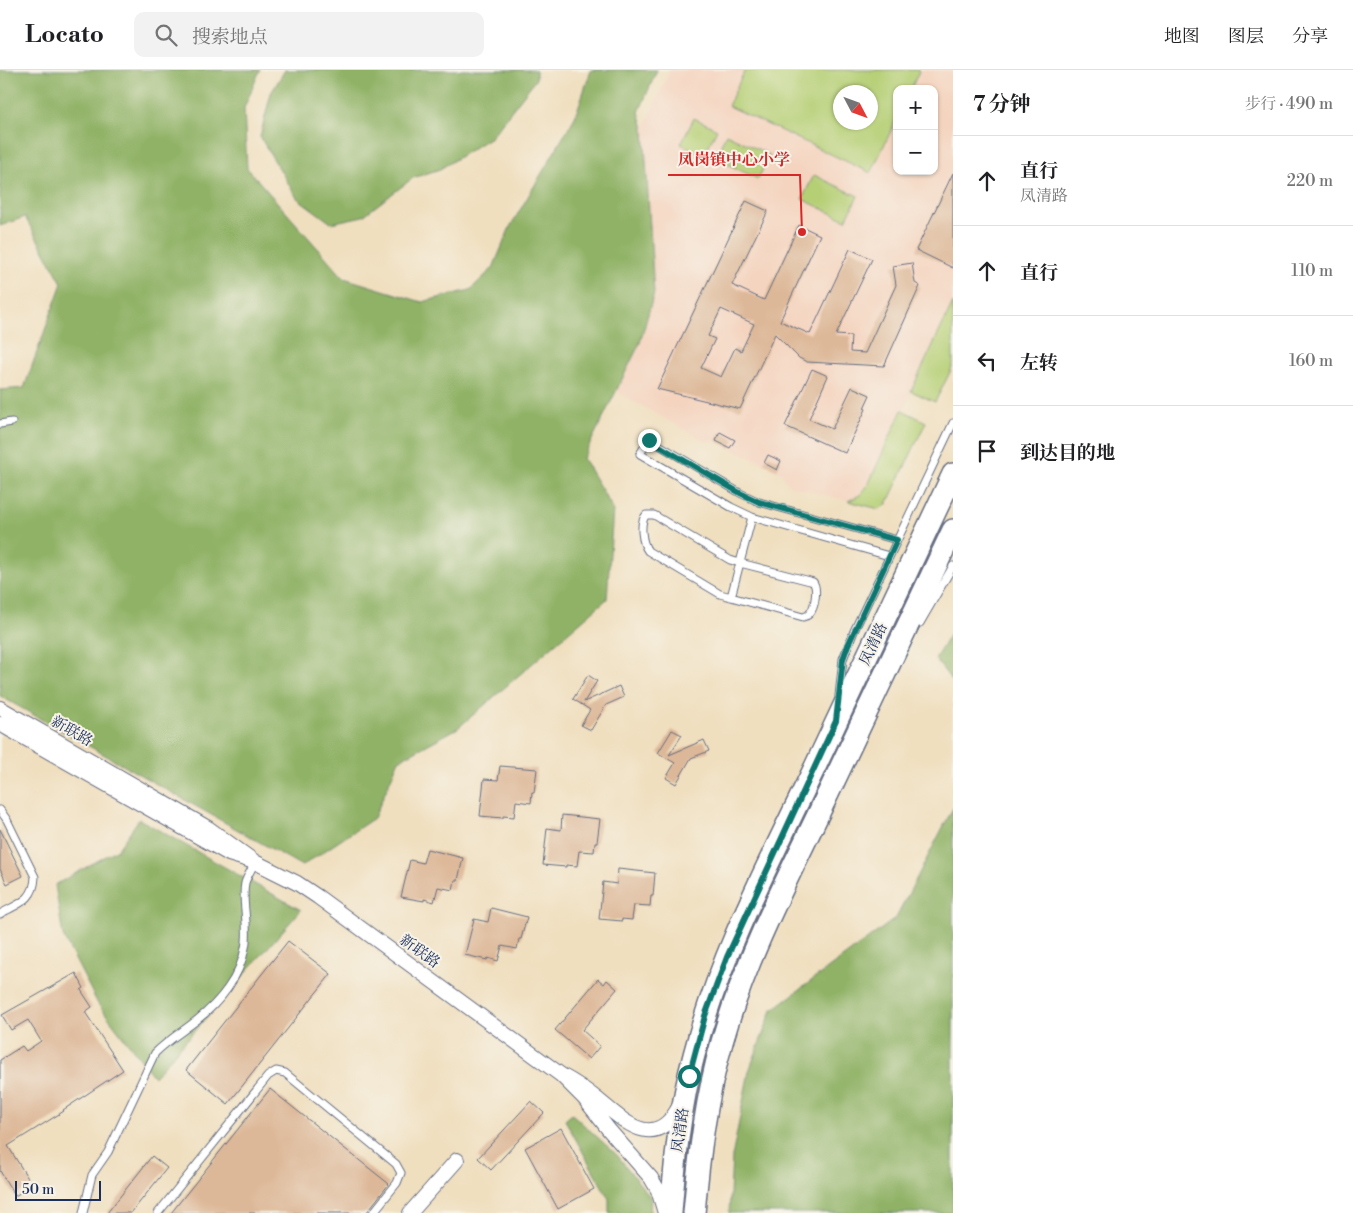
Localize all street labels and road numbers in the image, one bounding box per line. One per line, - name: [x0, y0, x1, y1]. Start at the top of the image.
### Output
- street label: 凤清路: [855, 620, 892, 669]
- street label: 新联路: [48, 712, 96, 751]
- street label: 新联路: [396, 930, 443, 972]
- street label: 凤清路: [668, 1106, 693, 1154]

